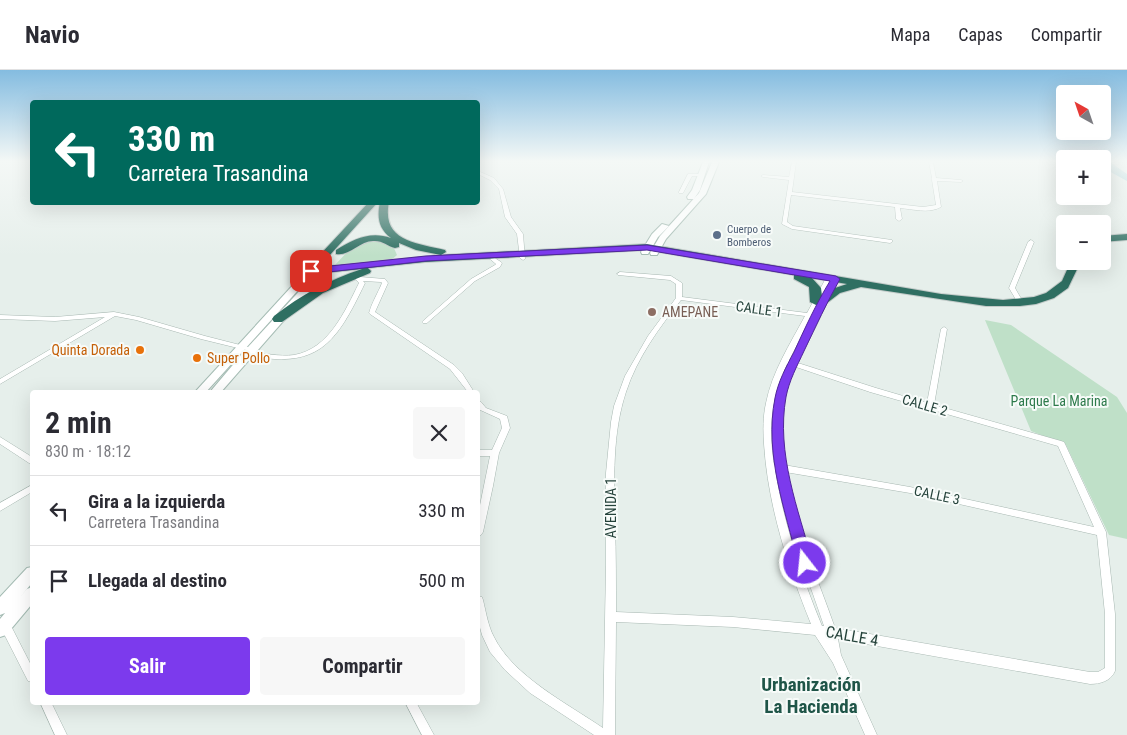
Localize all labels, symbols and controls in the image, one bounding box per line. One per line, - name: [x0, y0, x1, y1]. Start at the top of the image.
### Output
- text: Navio: [25, 21, 80, 49]
- text: Mapa: [891, 24, 930, 45]
- text: Capas: [958, 24, 1003, 45]
- text: Compartir: [1031, 24, 1102, 45]
- north arrow: [1056, 85, 1111, 140]
- map controls: [1056, 85, 1111, 270]
- text: 330 m: [128, 119, 215, 160]
- icon: left: [45, 120, 110, 185]
- button: +: [1056, 150, 1111, 205]
- text: Carretera Trasandina: [128, 161, 309, 186]
- button: −: [1056, 215, 1111, 270]
- place label: Cuerpo de Bomberos: [727, 223, 771, 249]
- marker: Cuerpo de Bomberos: [711, 229, 723, 241]
- pin: [290, 250, 332, 292]
- icon: arrive: [297, 257, 325, 285]
- street label: CALLE 1: [735, 298, 783, 320]
- place label: AMEPANE: [662, 304, 718, 320]
- marker: AMEPANE: [646, 306, 658, 318]
- place label: Quinta Dorada: [51, 342, 130, 358]
- marker: Quinta Dorada: [134, 344, 146, 356]
- place label: Super Pollo: [207, 350, 270, 366]
- marker: Super Pollo: [191, 352, 203, 364]
- street label: CALLE 2: [900, 391, 950, 419]
- park label: Parque La Marina: [1011, 393, 1107, 409]
- text: 2 min: [45, 405, 112, 440]
- button: close: [413, 407, 465, 459]
- text: 830 m · 18:12: [45, 442, 131, 461]
- street label: AVENIDA 1: [603, 478, 619, 538]
- street label: CALLE 3: [913, 482, 961, 508]
- text: Gira a la izquierda: [88, 490, 225, 513]
- icon: left: [45, 497, 73, 525]
- text: 330 m: [418, 499, 465, 522]
- text: Carretera Trasandina: [88, 513, 219, 532]
- position arrow: [778, 536, 830, 588]
- icon: arrive: [45, 567, 73, 595]
- text: Llegada al destino: [88, 569, 227, 592]
- text: 500 m: [418, 569, 465, 592]
- street label: CALLE 4: [824, 622, 880, 650]
- button: Salir: [45, 637, 250, 695]
- button: Compartir: [260, 637, 465, 695]
- district label: Urbanización La Hacienda: [761, 673, 861, 718]

